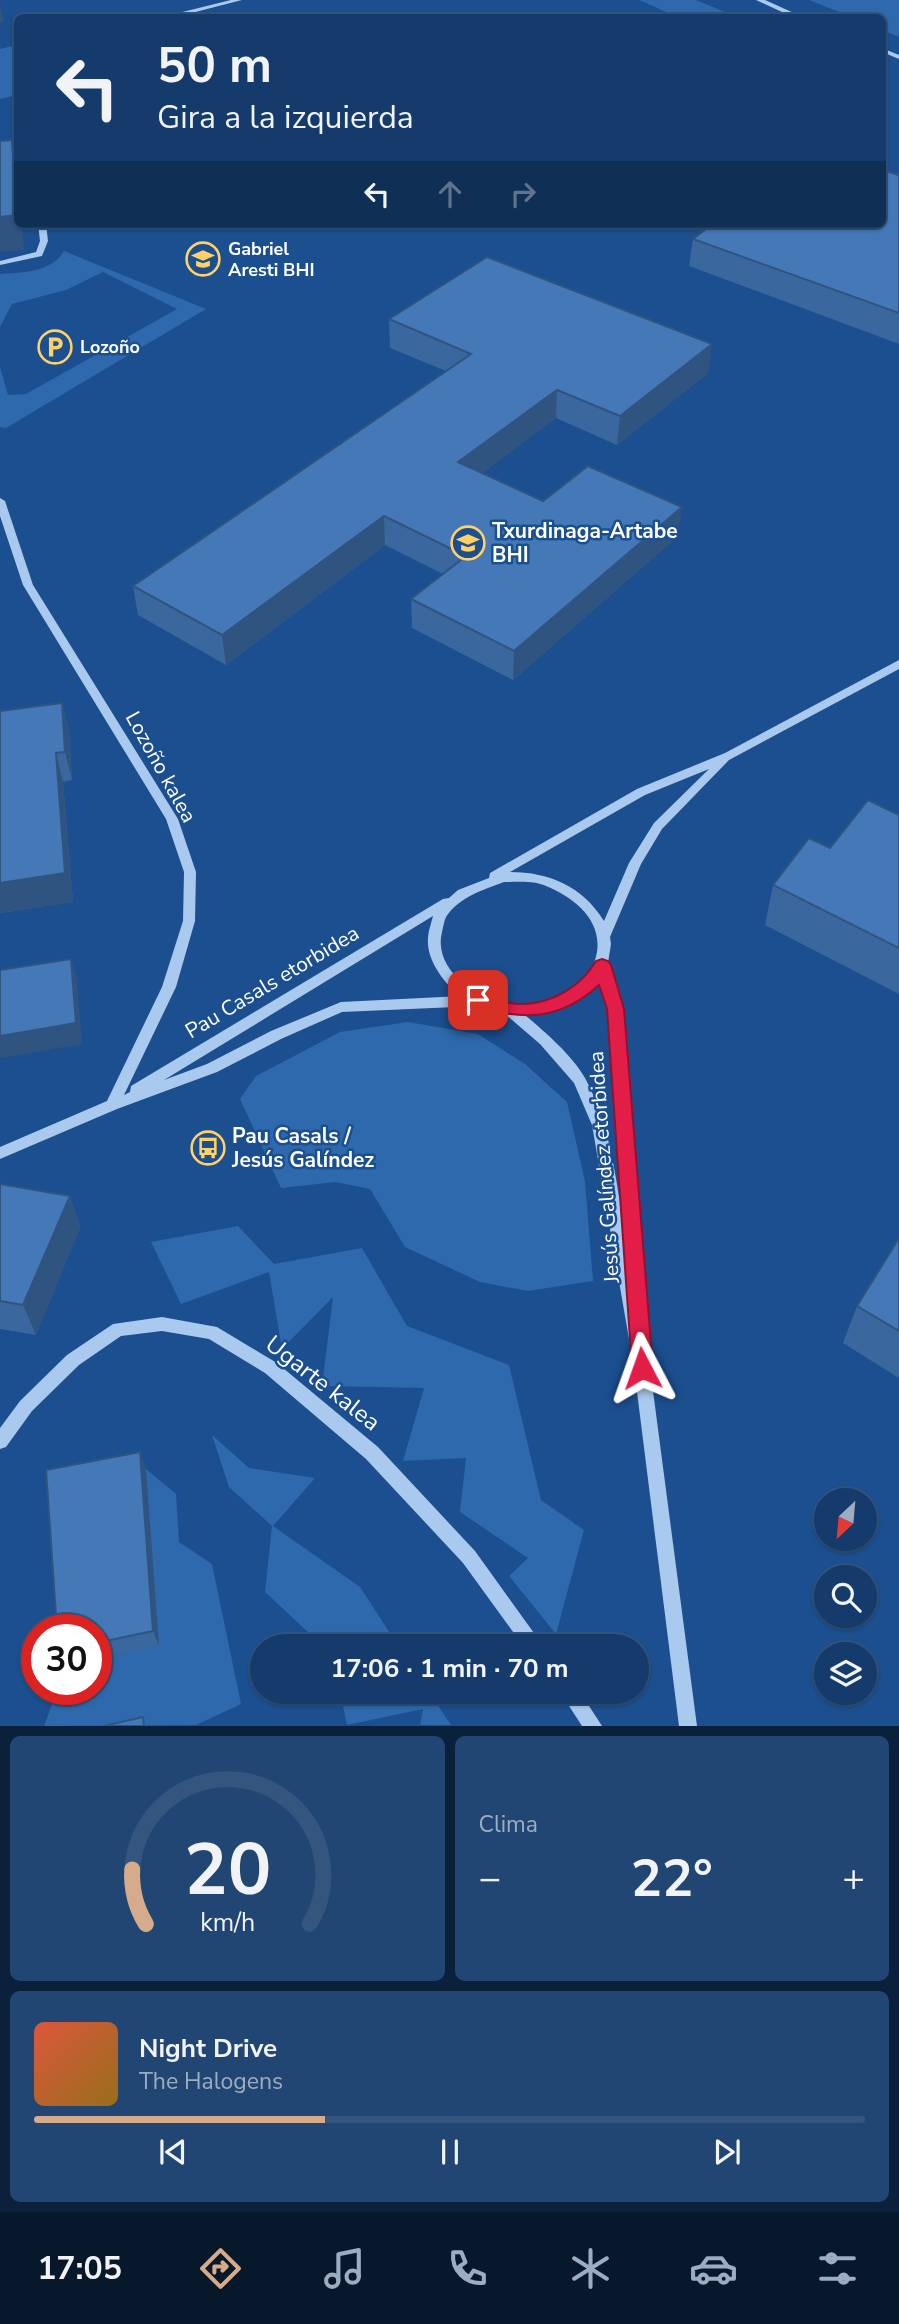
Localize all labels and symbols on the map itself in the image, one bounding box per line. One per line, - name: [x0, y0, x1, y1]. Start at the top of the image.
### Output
- place label: Gabriel Aresti BHI: [228, 237, 314, 282]
- school or university icon: Gabriel Aresti BHI: [184, 240, 222, 278]
- parking icon: Lozoño: [36, 328, 74, 366]
- place label: Lozoño: [80, 335, 140, 359]
- place label: Txurdinaga-Artabe BHI: [492, 517, 678, 569]
- school or university icon: Txurdinaga-Artabe BHI: [449, 524, 487, 562]
- street label: Lozoño kalea: [119, 706, 203, 828]
- street label: Pau Casals etorbidea: [180, 919, 364, 1045]
- pin: [448, 970, 508, 1030]
- street label: Jesús Galíndez etorbidea: [582, 1050, 626, 1285]
- place label: Pau Casals / Jesús Galíndez: [231, 1122, 374, 1174]
- bus stop icon: Pau Casals / Jesús Galíndez: [189, 1129, 227, 1167]
- street label: Ugarte kalea: [259, 1328, 387, 1438]
- position arrow: [605, 1331, 679, 1405]
- north arrow: [814, 1488, 877, 1550]
- speed limit sign: 30: [21, 1614, 112, 1705]

